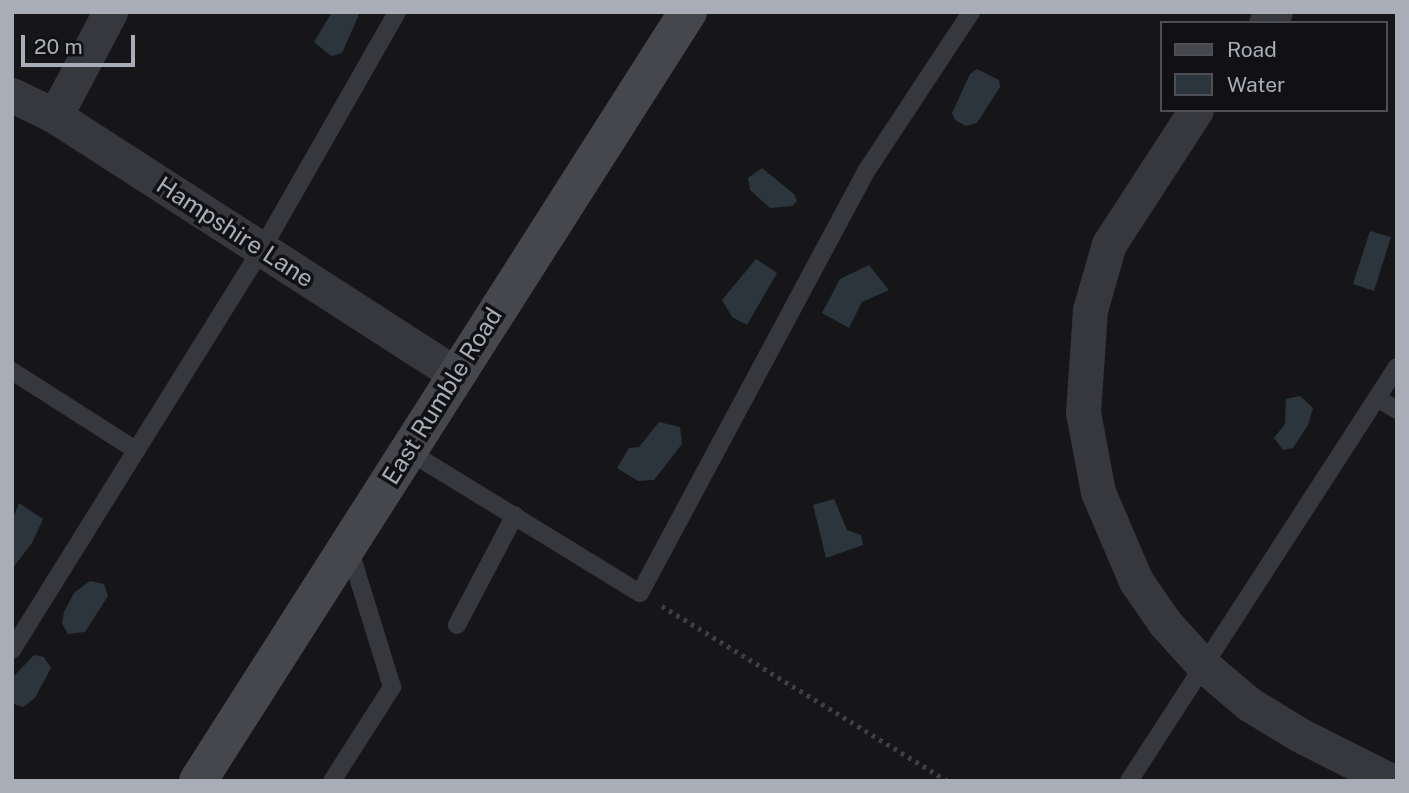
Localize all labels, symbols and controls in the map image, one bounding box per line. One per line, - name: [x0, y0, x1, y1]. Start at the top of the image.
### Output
- scale bar: [24, 21, 138, 65]
- legend: [1160, 21, 1388, 112]
- text: 20 m: [34, 34, 83, 59]
- text: Road: [1227, 37, 1277, 62]
- text: Water: [1227, 72, 1285, 97]
- street label: Hampshire Lane: [151, 171, 319, 293]
- street label: East Rumble Road: [376, 302, 508, 490]

